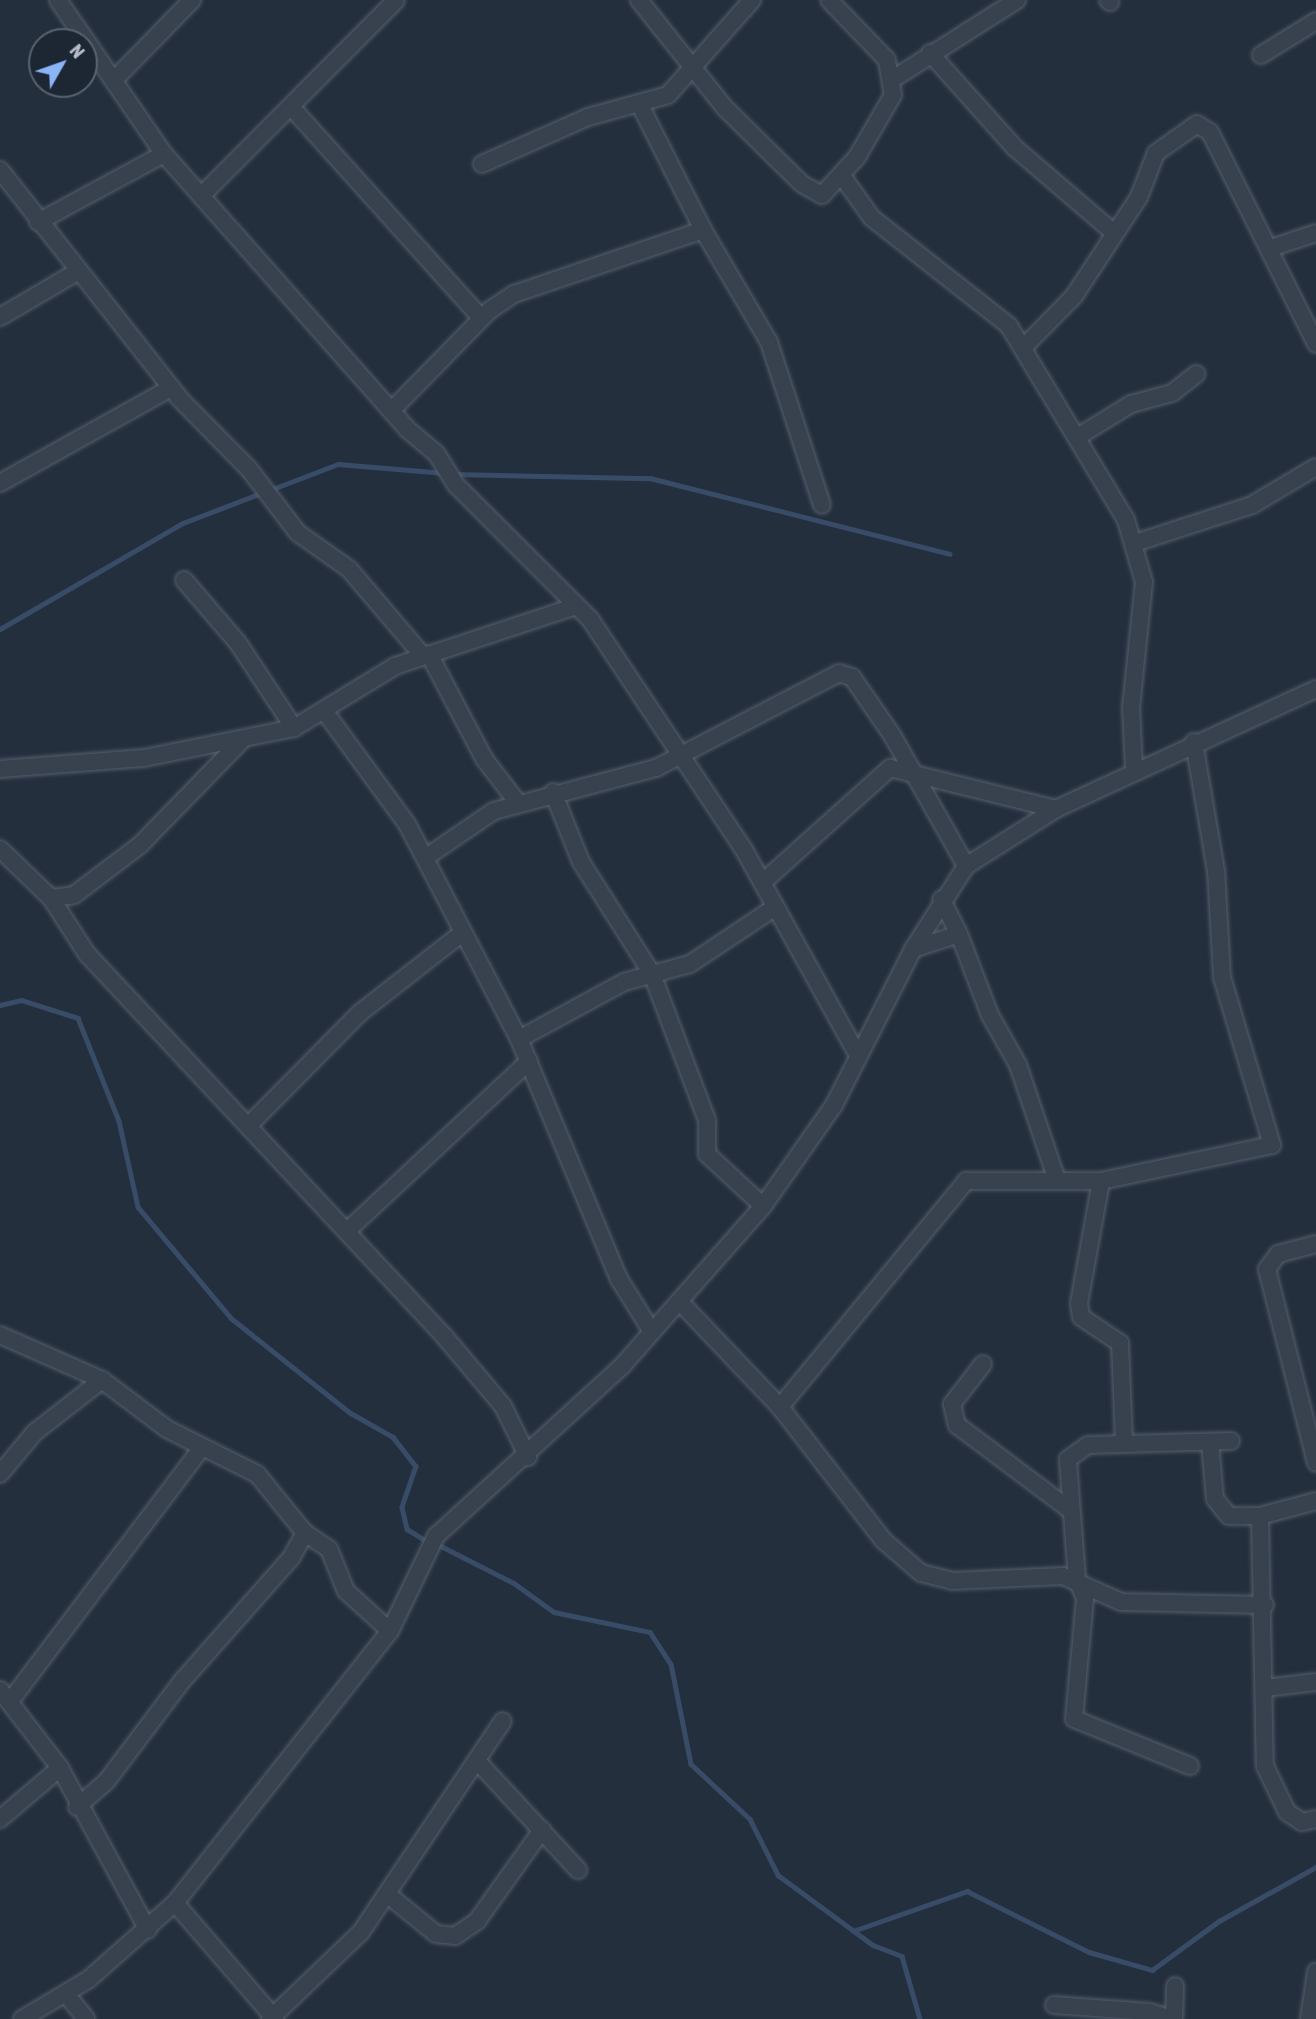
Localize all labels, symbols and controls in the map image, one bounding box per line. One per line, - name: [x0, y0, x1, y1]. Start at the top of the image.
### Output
- north arrow: [28, 28, 98, 98]
- text: N: [66, 39, 90, 62]

